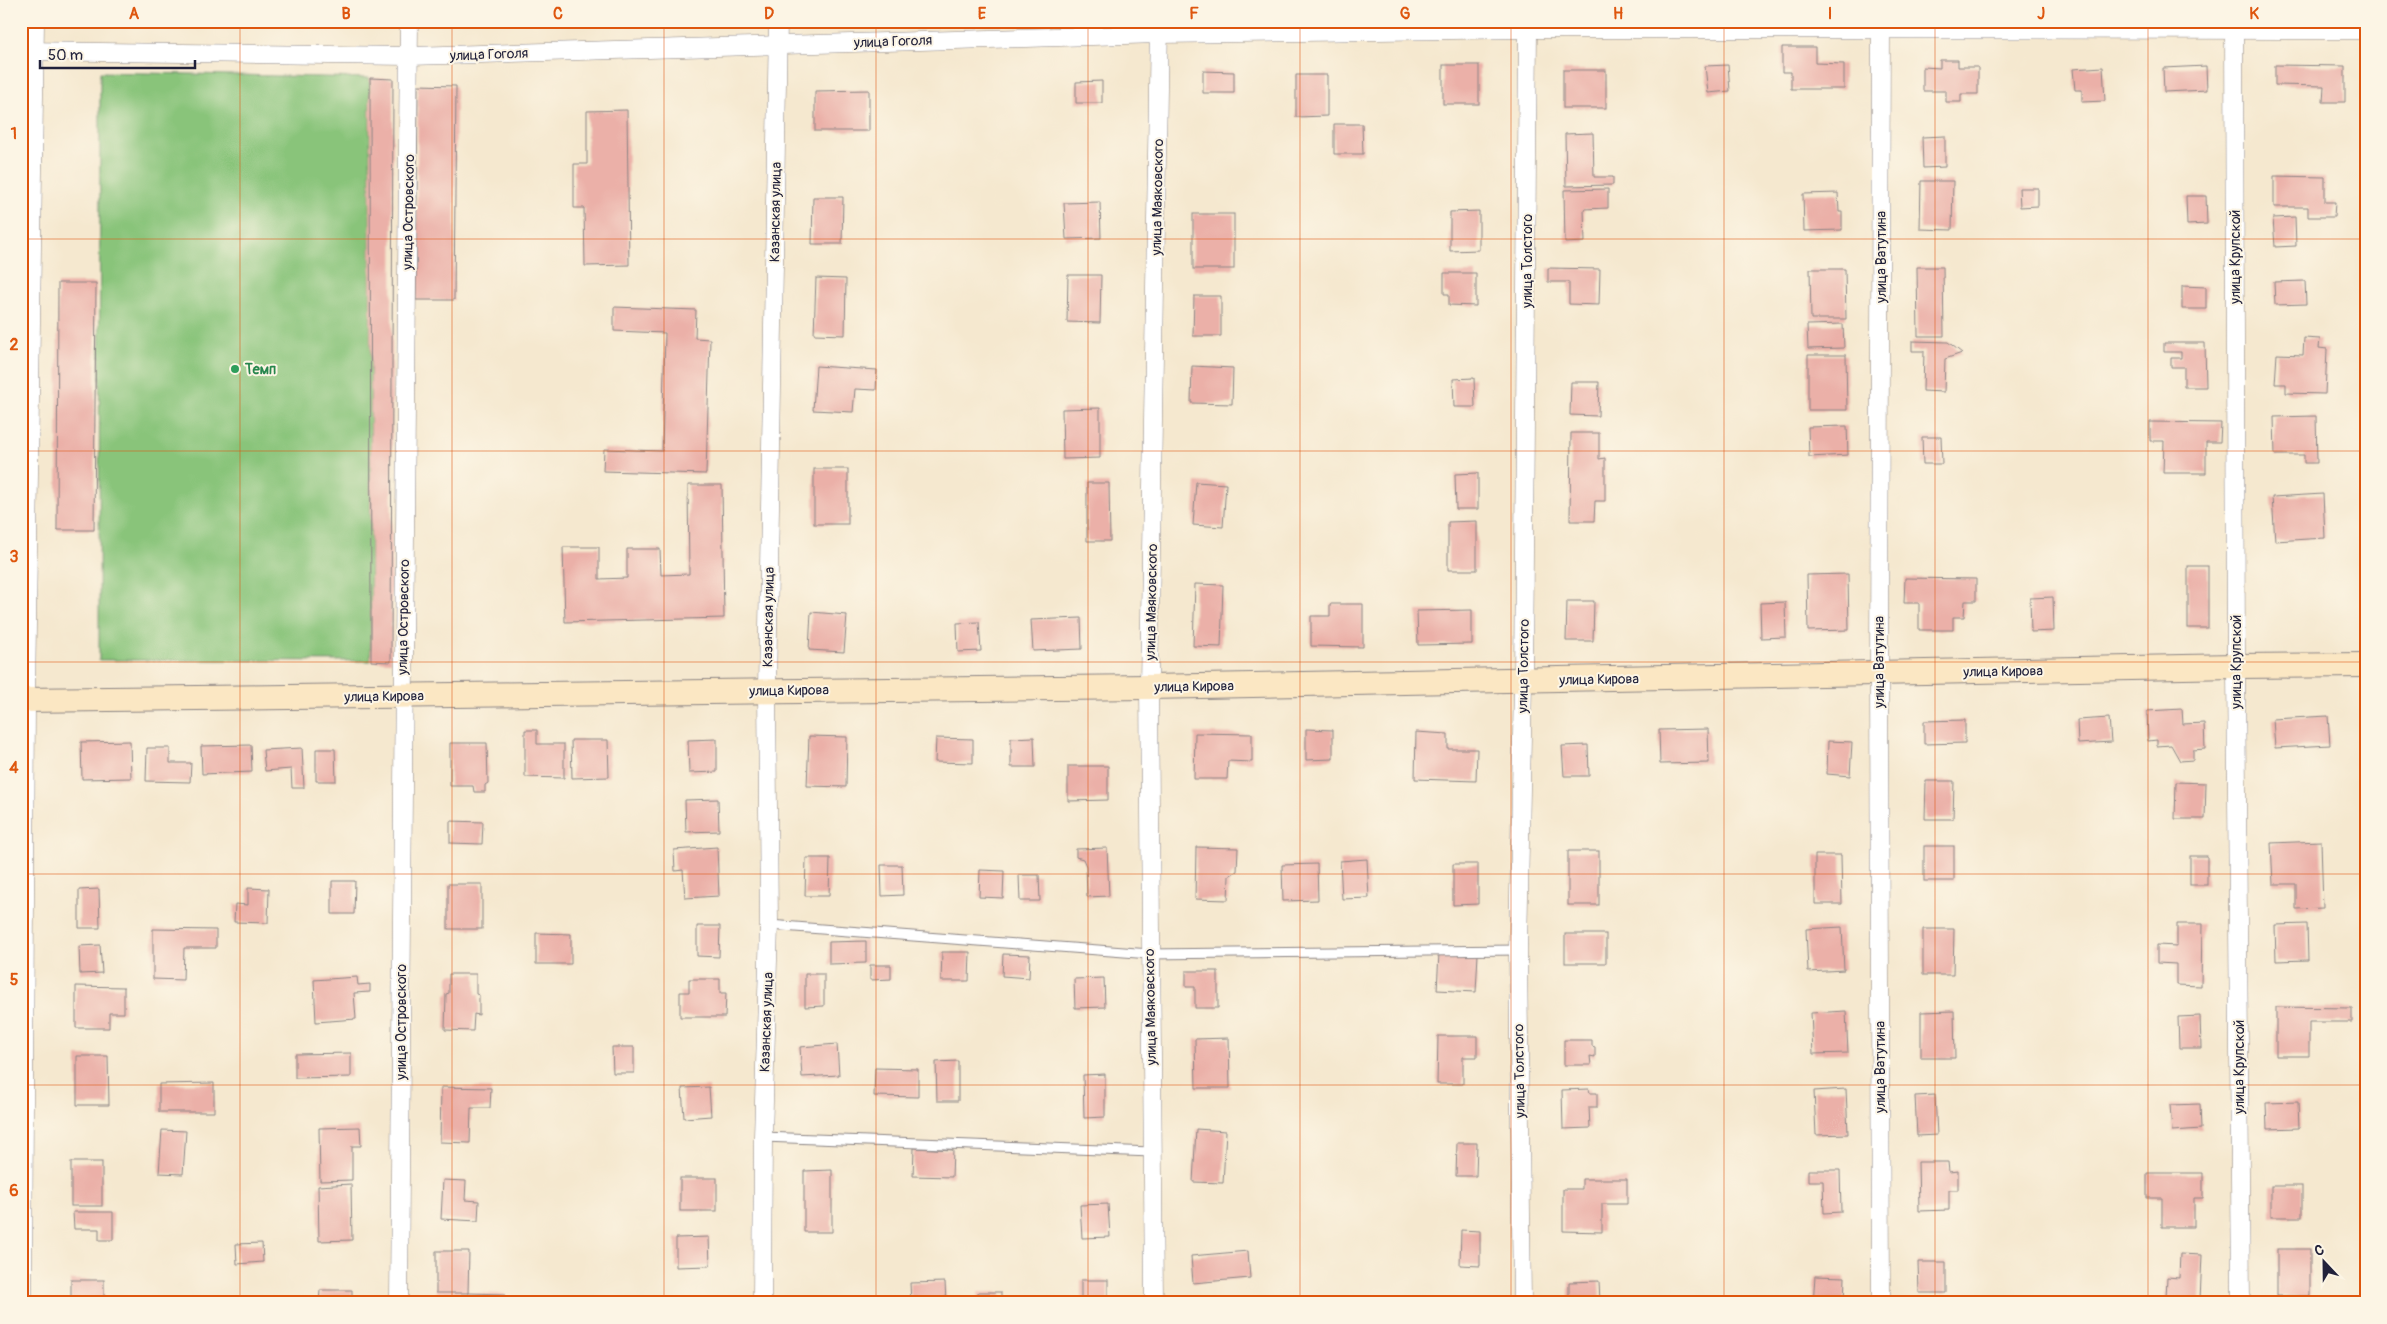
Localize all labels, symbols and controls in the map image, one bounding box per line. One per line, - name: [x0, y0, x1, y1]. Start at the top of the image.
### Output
- text: A: [129, 4, 140, 24]
- text: B: [341, 4, 351, 24]
- text: C: [553, 4, 563, 24]
- text: D: [764, 4, 774, 24]
- text: E: [978, 4, 987, 24]
- text: F: [1189, 4, 1199, 24]
- text: G: [1400, 4, 1411, 24]
- text: H: [1613, 4, 1623, 24]
- text: I: [1828, 4, 1832, 24]
- text: J: [2037, 4, 2045, 24]
- text: K: [2249, 4, 2259, 24]
- street label: улица Гоголя: [853, 32, 932, 51]
- scale bar: [40, 38, 195, 70]
- street label: улица Гоголя: [449, 45, 528, 64]
- text: 50 m: [48, 46, 83, 65]
- text: 1: [11, 124, 17, 144]
- street label: улица Маяковского: [1148, 138, 1167, 257]
- street label: улица Островского: [399, 153, 418, 271]
- street label: Казанская улица: [766, 162, 785, 262]
- street label: улица Крупской: [2227, 210, 2244, 305]
- street label: улица Ватутина: [1873, 211, 1890, 304]
- street label: улица Толстого: [1519, 213, 1536, 309]
- text: 2: [10, 335, 19, 355]
- place label: Темп: [244, 361, 276, 378]
- marker: Темп: [229, 363, 241, 375]
- street label: улица Маяковского: [1142, 543, 1161, 662]
- text: 3: [10, 547, 19, 567]
- street label: улица Островского: [394, 558, 413, 676]
- street label: Казанская улица: [759, 567, 778, 667]
- street label: улица Крупской: [2228, 615, 2245, 710]
- street label: улица Ватутина: [1871, 616, 1888, 709]
- street label: улица Толстого: [1514, 618, 1533, 714]
- street label: улица Кирова: [1962, 662, 2043, 681]
- street label: улица Кирова: [1558, 670, 1639, 689]
- street label: улица Кирова: [1153, 677, 1234, 696]
- street label: улица Кирова: [748, 681, 829, 700]
- street label: улица Кирова: [343, 687, 424, 706]
- text: 4: [9, 758, 19, 778]
- street label: улица Маяковского: [1141, 948, 1160, 1067]
- street label: улица Островского: [393, 964, 410, 1081]
- text: 5: [10, 970, 19, 990]
- street label: Казанская улица: [756, 972, 777, 1072]
- street label: улица Крупской: [2231, 1020, 2248, 1115]
- street label: улица Ватутина: [1872, 1021, 1889, 1114]
- street label: улица Толстого: [1510, 1023, 1529, 1119]
- text: 6: [9, 1181, 19, 1201]
- north arrow: [2300, 1236, 2350, 1286]
- text: С: [2312, 1241, 2327, 1260]

